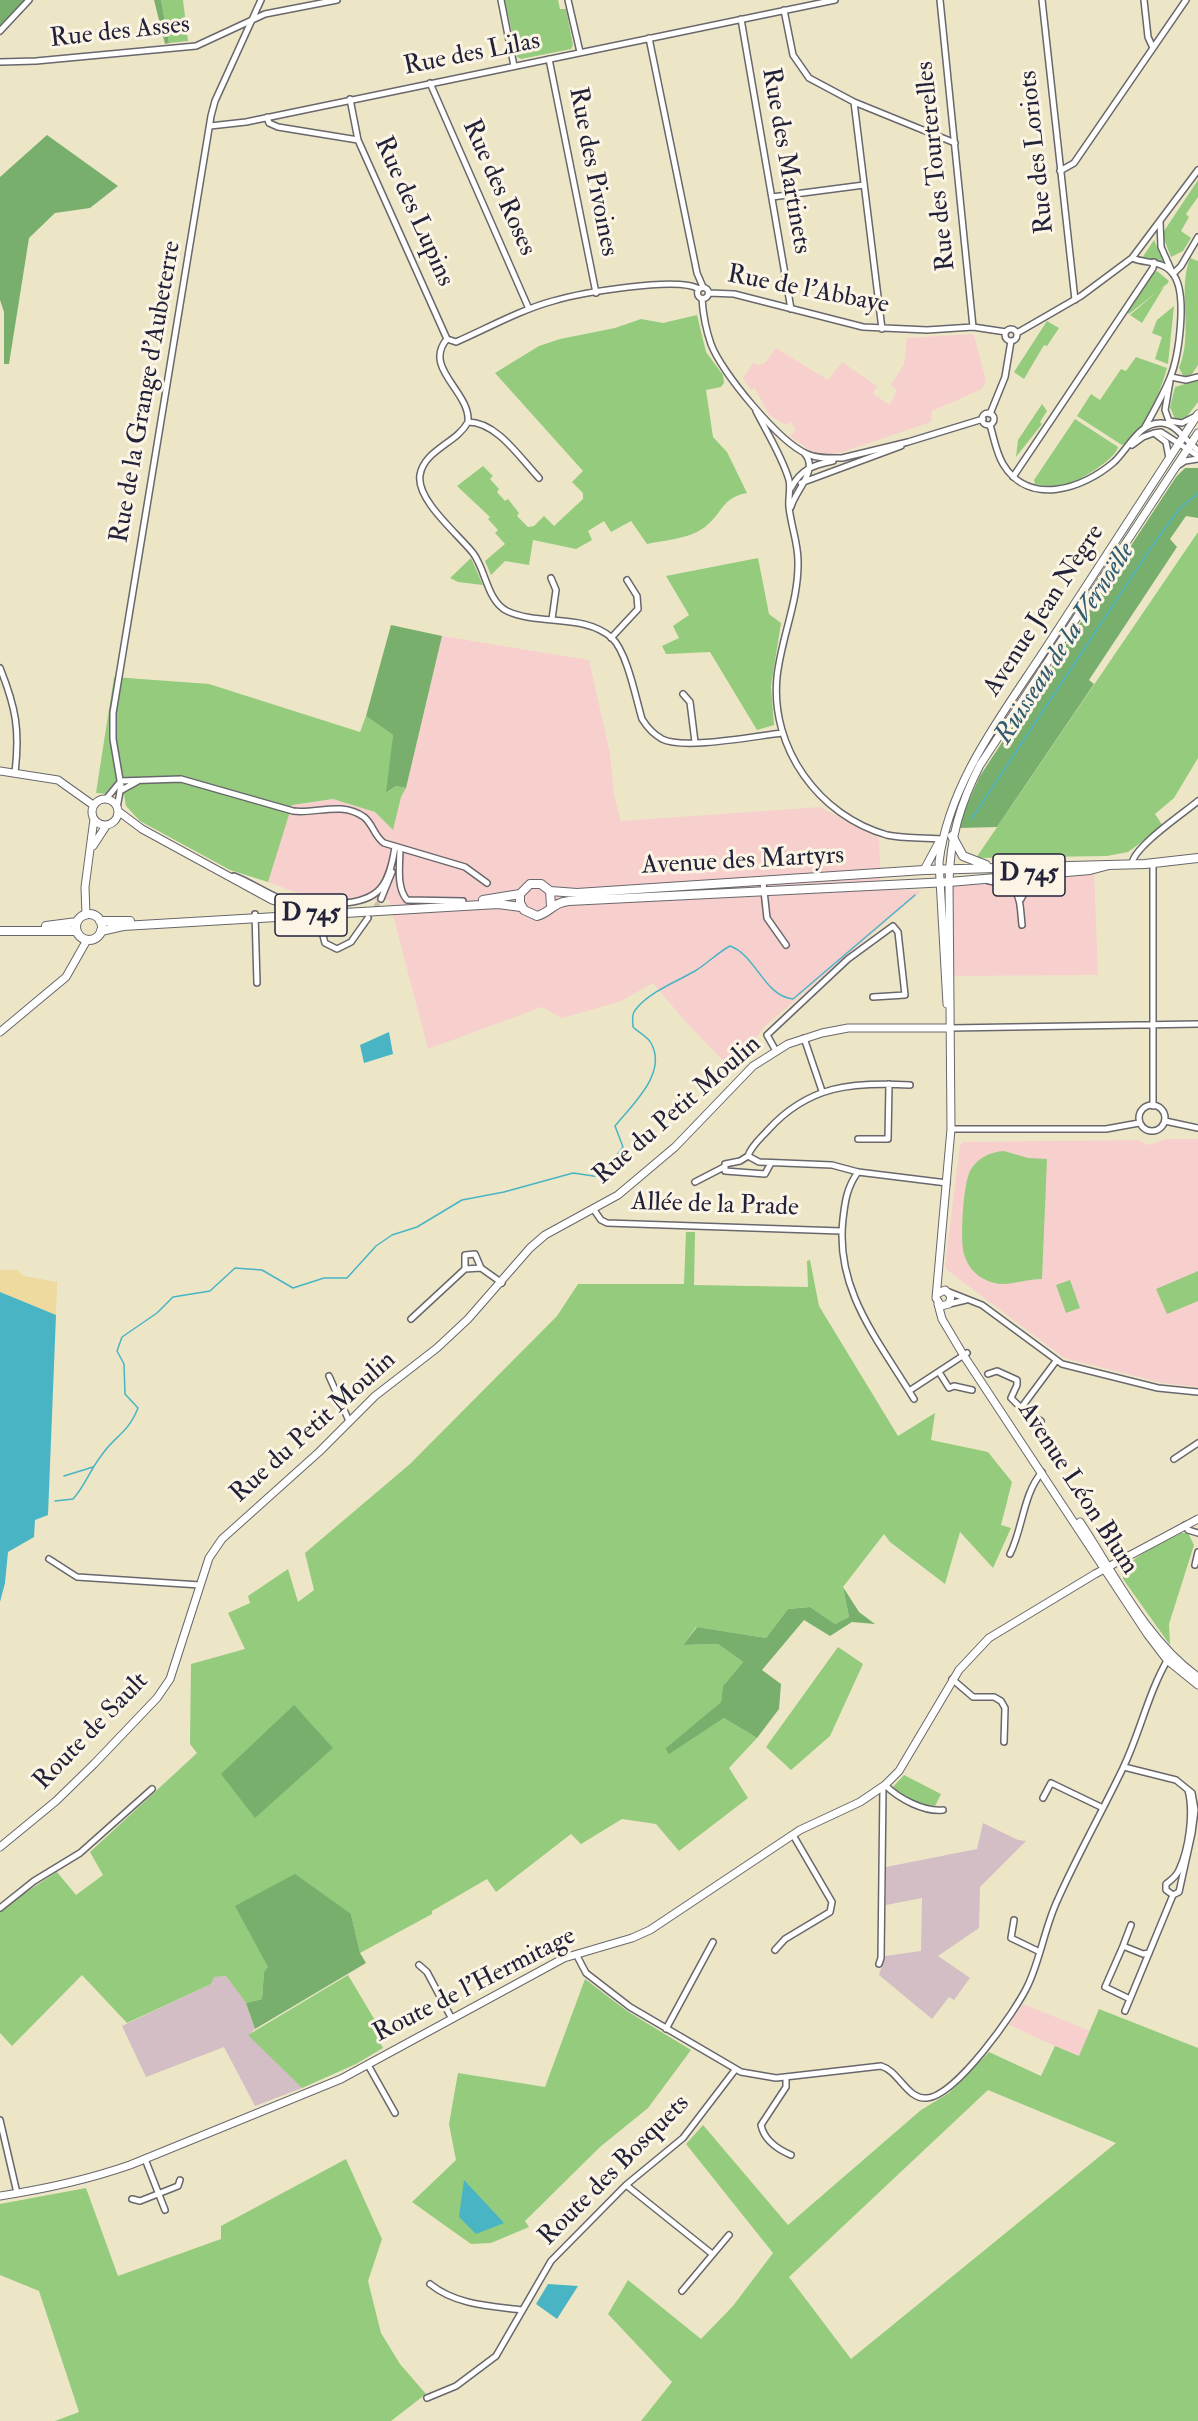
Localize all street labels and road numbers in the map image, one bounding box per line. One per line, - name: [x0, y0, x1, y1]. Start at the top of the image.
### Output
- street label: Rue des Asses: [49, 10, 191, 56]
- street label: Rue des Lilas: [401, 27, 543, 83]
- street label: Rue des Tourterelles: [910, 60, 964, 272]
- street label: Rue des Martinets: [753, 65, 817, 257]
- street label: Rue des Loriots: [1014, 69, 1062, 235]
- street label: Rue des Pivoines: [560, 85, 624, 259]
- street label: Rue des Roses: [454, 115, 542, 261]
- street label: Rue des Lupins: [366, 132, 460, 292]
- street label: Rue de la Grange d'Aubeterre: [105, 239, 189, 545]
- street label: Rue de l'Abbaye: [724, 260, 892, 322]
- street label: Avenue Jean Nègre: [978, 519, 1112, 703]
- street label: Avenue des Martyrs: [641, 841, 845, 883]
- road number: D 745: [993, 854, 1065, 896]
- road number: D 745: [275, 894, 347, 936]
- street label: Rue du Petit Moulin: [588, 1030, 768, 1192]
- street label: Allée de la Prade: [631, 1187, 799, 1225]
- street label: Rue du Petit Moulin: [225, 1345, 403, 1511]
- street label: Avenue Léon Blum: [1010, 1397, 1144, 1581]
- street label: Route de Sault: [28, 1667, 156, 1797]
- street label: Route de l'Hermitage: [369, 1922, 581, 2050]
- street label: Route des Bosquets: [533, 2089, 697, 2253]

